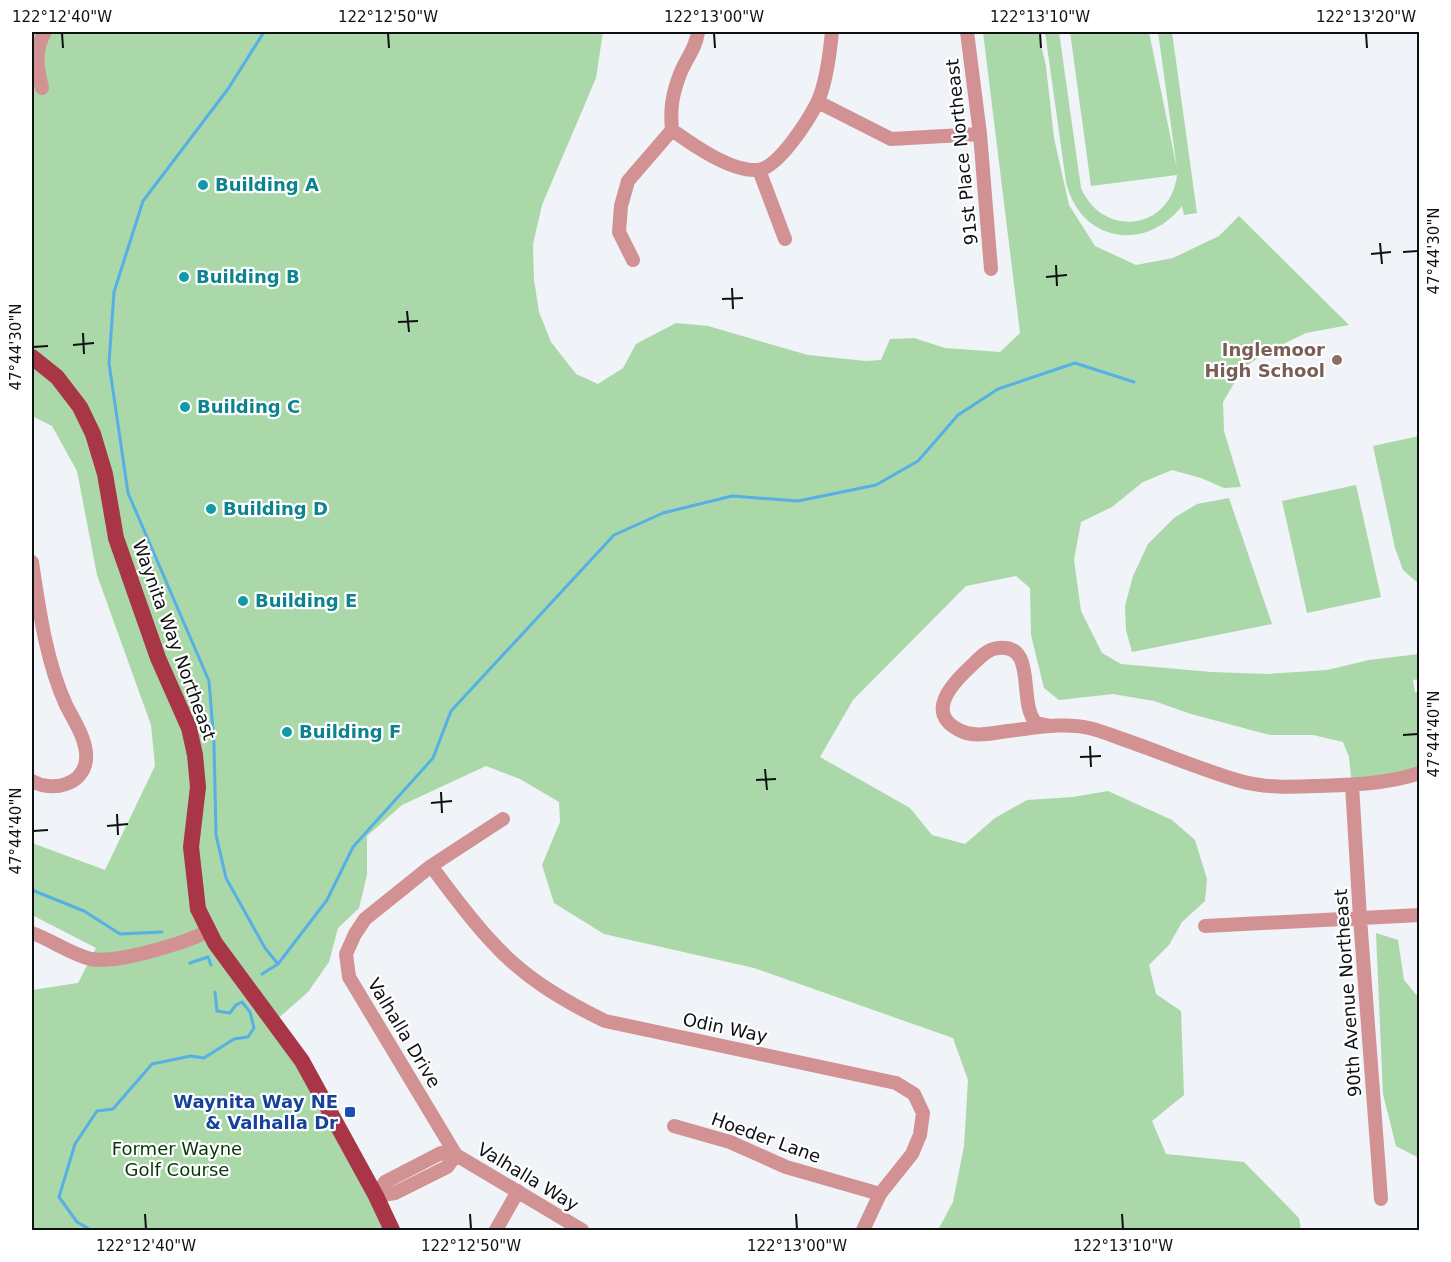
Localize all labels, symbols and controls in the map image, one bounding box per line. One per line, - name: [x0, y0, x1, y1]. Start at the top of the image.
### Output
- text: 122°12'40"W: [12, 8, 112, 26]
- text: 122°12'50"W: [338, 8, 438, 26]
- text: 122°13'00"W: [664, 8, 764, 26]
- text: 122°13'10"W: [990, 8, 1090, 26]
- text: 122°13'20"W: [1316, 8, 1416, 26]
- street label: 91st Place Northeast: [941, 58, 982, 246]
- place label: Building A: [215, 174, 319, 195]
- marker: Building A: [196, 178, 210, 192]
- text: 47°44'30"N: [1425, 207, 1443, 295]
- place label: Building B: [196, 266, 300, 287]
- marker: Building B: [177, 270, 191, 284]
- text: 47°44'30"N: [7, 303, 25, 391]
- place label: Inglemoor High School: [1204, 339, 1325, 381]
- marker: Inglemoor High School: [1330, 353, 1344, 367]
- place label: Building C: [197, 396, 300, 417]
- marker: Building C: [178, 400, 192, 414]
- place label: Building D: [223, 498, 328, 519]
- marker: Building D: [204, 502, 218, 516]
- street label: Waynita Way Northeast: [128, 537, 221, 743]
- place label: Building E: [255, 590, 357, 611]
- marker: Building E: [236, 594, 250, 608]
- text: 47°44'40"N: [1425, 690, 1443, 778]
- place label: Building F: [299, 721, 401, 742]
- marker: Building F: [280, 725, 294, 739]
- text: 47°44'40"N: [7, 787, 25, 875]
- street label: 90th Avenue Northeast: [1330, 888, 1365, 1098]
- street label: Valhalla Drive: [363, 974, 445, 1091]
- street label: Odin Way: [681, 1008, 770, 1047]
- place label: Waynita Way NE & Valhalla Dr: [173, 1091, 338, 1133]
- marker: Waynita Way NE & Valhalla Dr: [343, 1105, 357, 1119]
- street label: Hoeder Lane: [709, 1108, 824, 1167]
- park label: Former Wayne Golf Course: [112, 1138, 242, 1180]
- street label: Valhalla Way: [474, 1138, 583, 1215]
- text: 122°12'40"W: [96, 1237, 196, 1255]
- text: 122°12'50"W: [421, 1237, 521, 1255]
- text: 122°13'00"W: [747, 1237, 847, 1255]
- text: 122°13'10"W: [1073, 1237, 1173, 1255]

